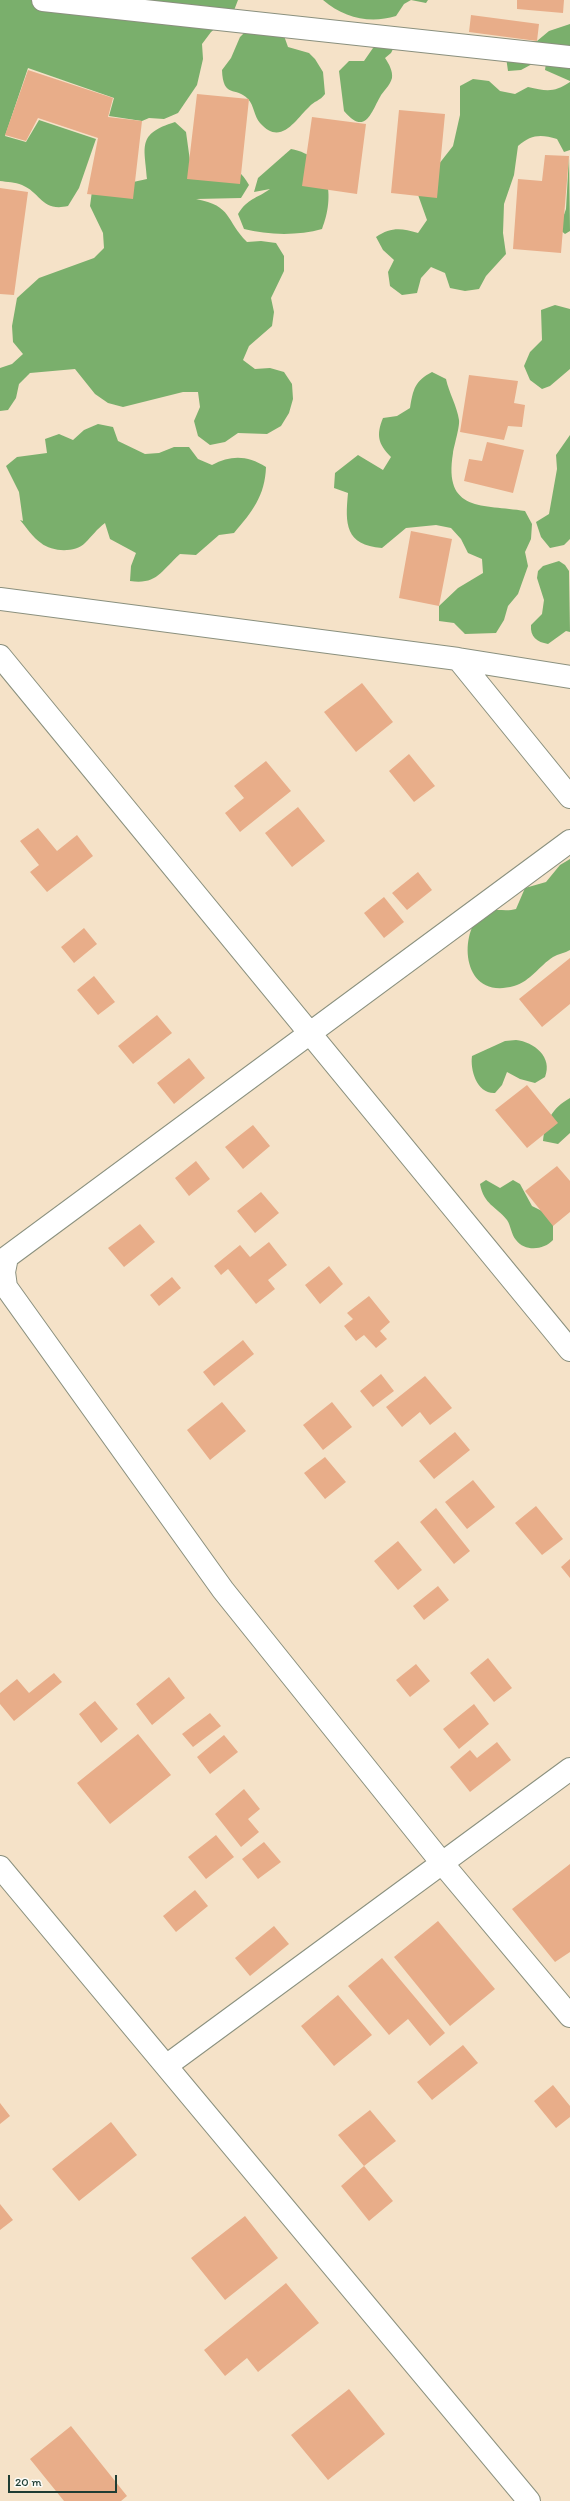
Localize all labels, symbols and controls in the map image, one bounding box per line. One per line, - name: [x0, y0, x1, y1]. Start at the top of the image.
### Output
- scale bar: [10, 2467, 119, 2493]
- text: 20 m: [15, 2475, 42, 2489]

